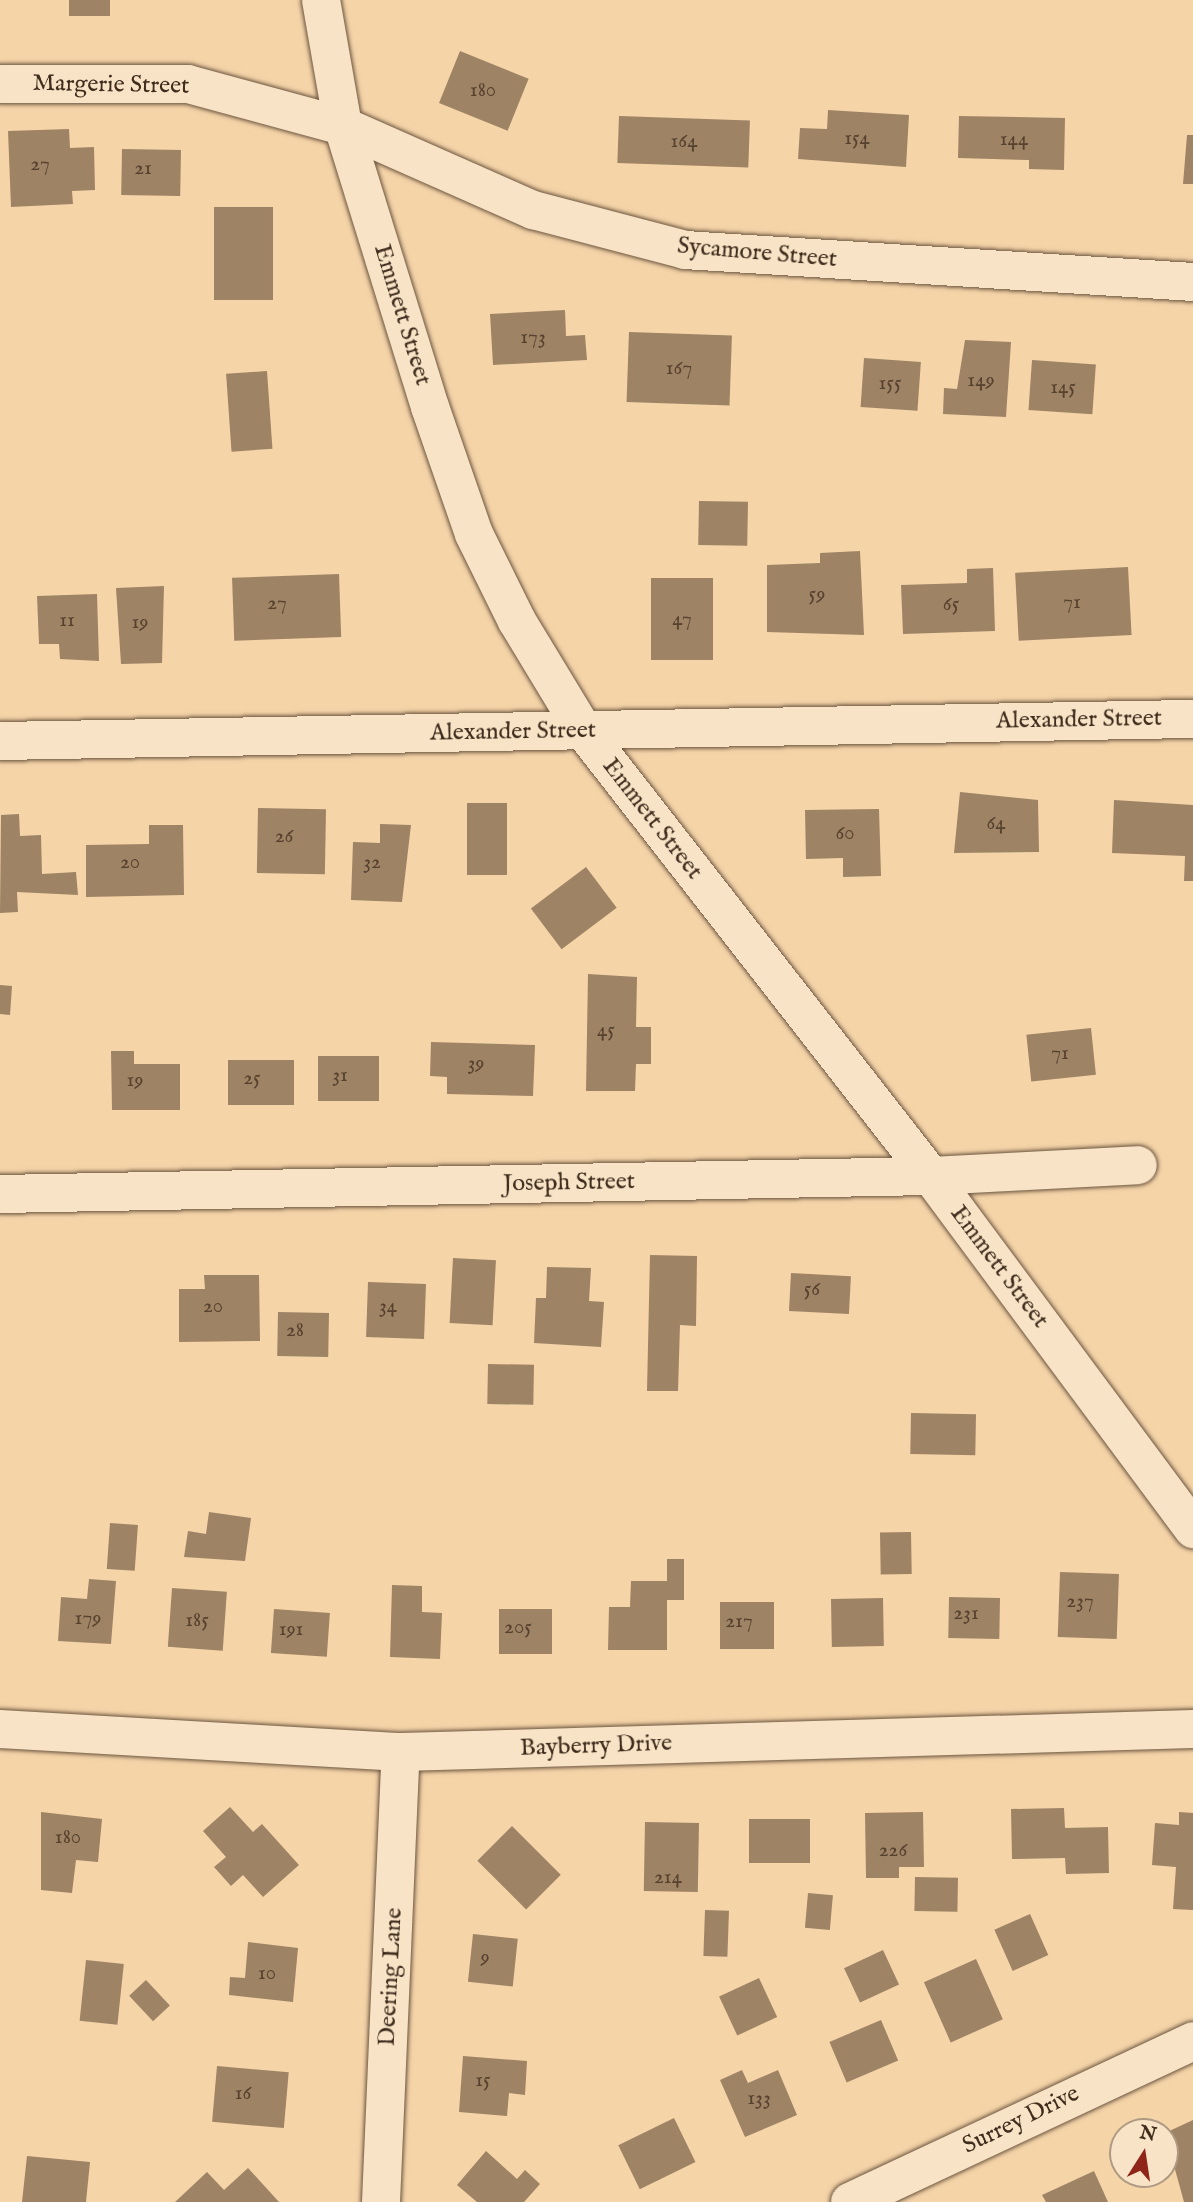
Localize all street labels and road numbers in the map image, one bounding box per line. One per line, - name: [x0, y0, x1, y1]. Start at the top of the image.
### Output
- street label: Margerie Street: [32, 69, 190, 101]
- street label: Sycamore Street: [676, 232, 838, 274]
- street label: Emmett Street: [367, 241, 437, 389]
- street label: Alexander Street: [996, 704, 1162, 736]
- street label: Alexander Street: [430, 716, 596, 748]
- street label: Emmett Street: [596, 753, 708, 885]
- street label: Joseph Street: [503, 1167, 635, 1199]
- street label: Emmett Street: [944, 1200, 1054, 1334]
- street label: Bayberry Drive: [519, 1729, 673, 1763]
- street label: Deering Lane: [373, 1907, 409, 2047]
- street label: Surrey Drive: [958, 2079, 1084, 2161]

